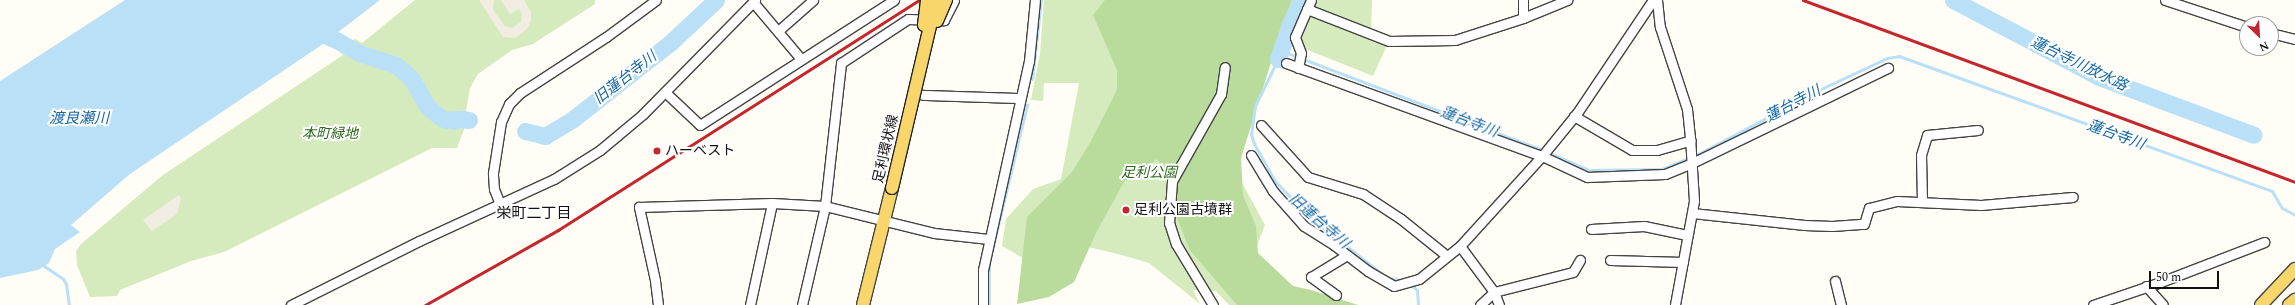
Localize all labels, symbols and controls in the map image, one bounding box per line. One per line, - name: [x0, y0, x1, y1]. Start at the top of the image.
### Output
- north arrow: [2239, 16, 2279, 56]
- water label: 蓮台寺川放水路: [2028, 33, 2130, 95]
- text: N: [2256, 37, 2272, 56]
- water label: 旧蓮台寺川: [590, 48, 660, 108]
- water label: 蓮台寺川: [1762, 82, 1824, 126]
- water label: 蓮台寺川: [1438, 103, 1500, 141]
- water label: 渡良瀬川: [49, 110, 109, 128]
- street label: 足利環状線: [870, 113, 902, 185]
- water label: 蓮台寺川: [2085, 116, 2147, 154]
- park label: 本町緑地: [302, 126, 358, 142]
- place label: ハーベスト: [665, 143, 735, 159]
- marker: ハーベスト: [652, 146, 662, 156]
- park label: 足利公園: [1121, 165, 1177, 181]
- water label: 旧蓮台寺川: [1285, 190, 1353, 252]
- place label: 足利公園古墳群: [1134, 202, 1232, 218]
- district label: 栄町二丁目: [497, 205, 571, 223]
- marker: 足利公園古墳群: [1121, 205, 1131, 215]
- scale bar: [2151, 263, 2221, 289]
- text: 50 m: [2156, 268, 2181, 287]

